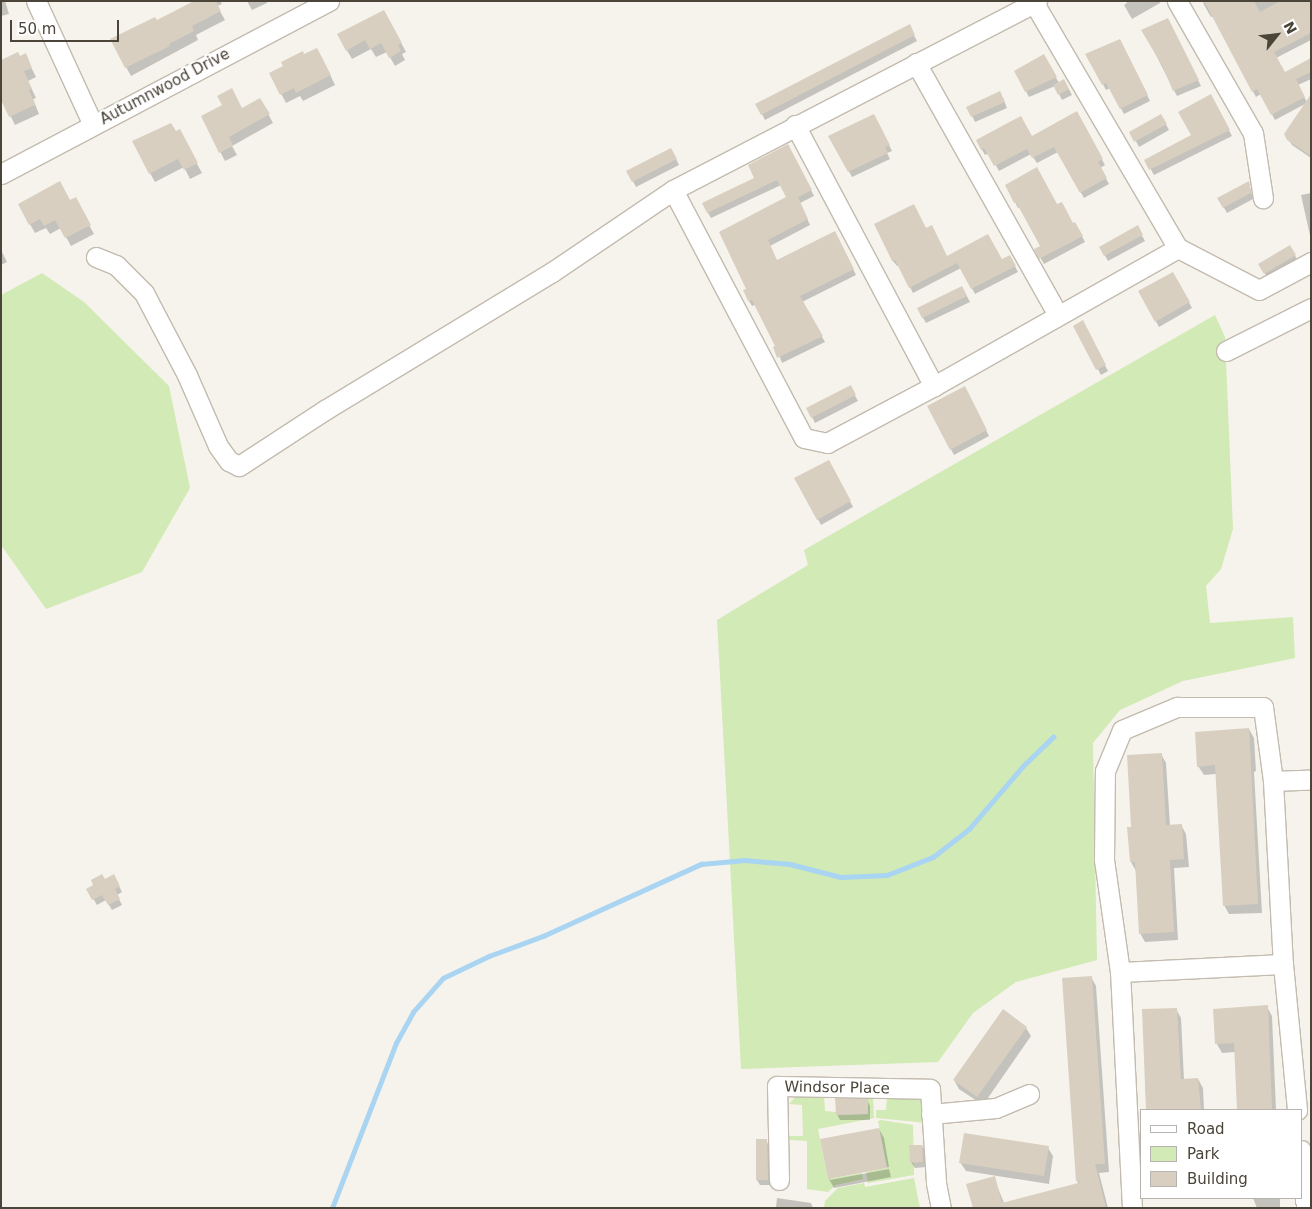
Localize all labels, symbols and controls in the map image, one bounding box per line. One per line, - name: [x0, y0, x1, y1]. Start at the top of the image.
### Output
- scale bar: [12, 10, 121, 42]
- north arrow: [1252, 10, 1302, 60]
- text: N: [1280, 19, 1300, 37]
- text: 50 m: [18, 20, 56, 38]
- street label: Autumnwood Drive: [97, 45, 233, 129]
- street label: Windsor Place: [784, 1078, 890, 1098]
- legend: [1140, 1109, 1302, 1199]
- text: Road: [1187, 1120, 1225, 1138]
- text: Park: [1187, 1145, 1219, 1163]
- text: Building: [1187, 1170, 1248, 1188]

